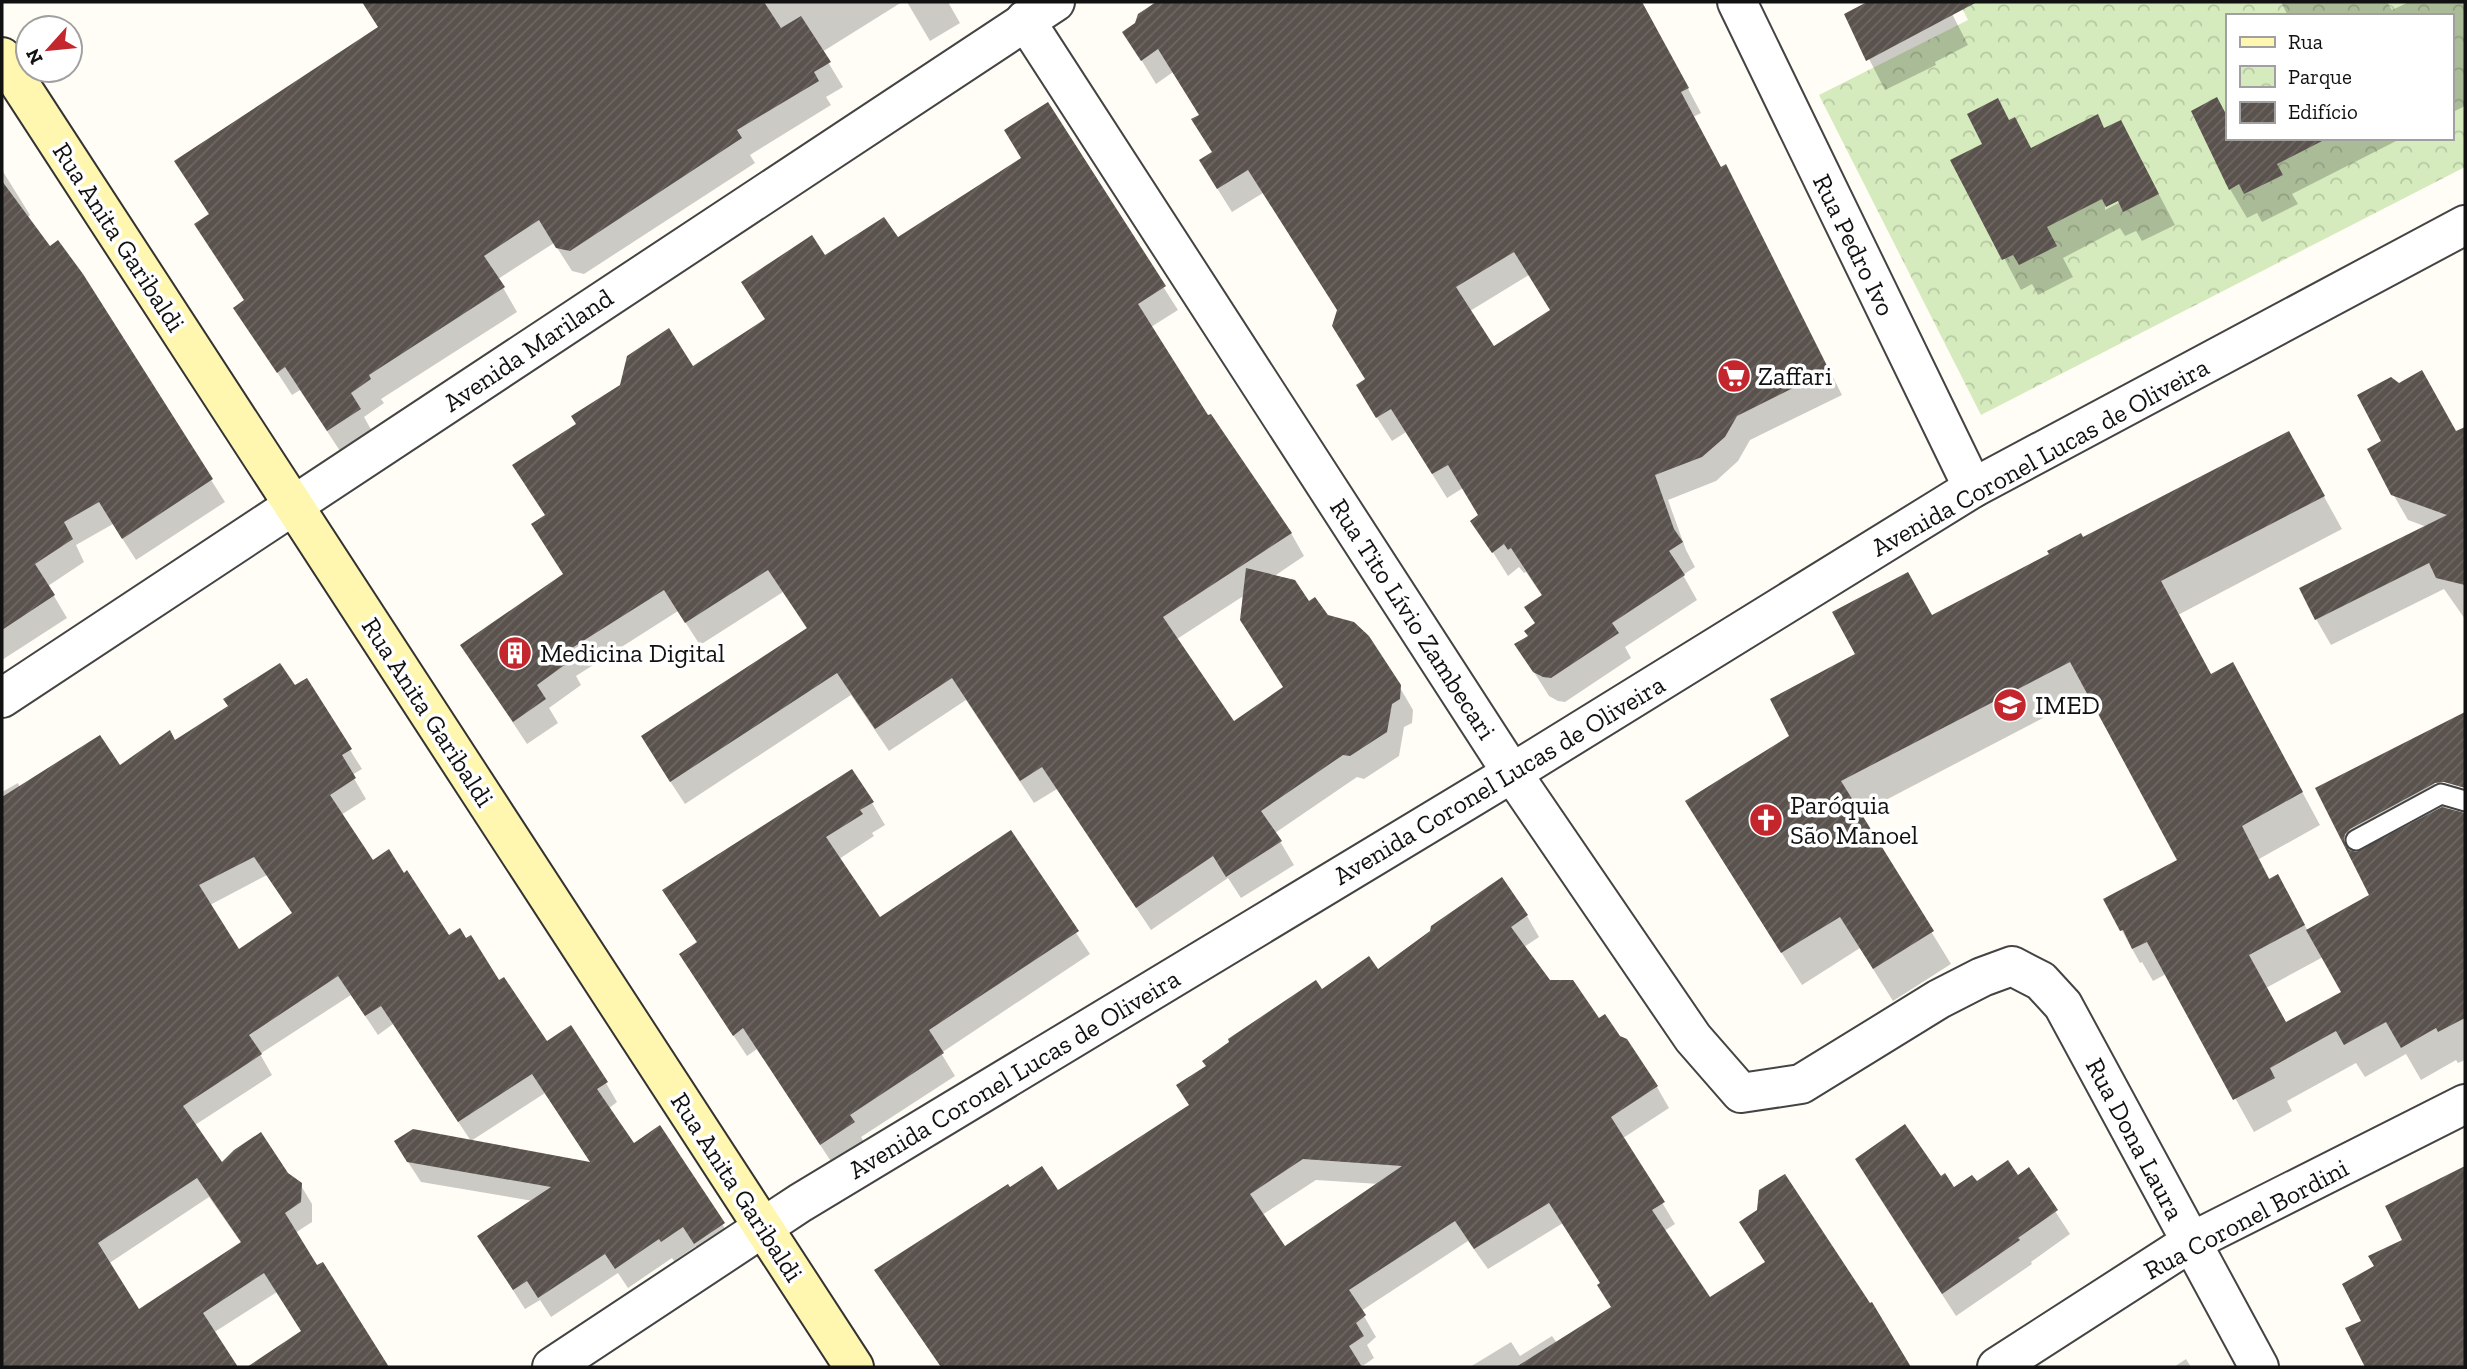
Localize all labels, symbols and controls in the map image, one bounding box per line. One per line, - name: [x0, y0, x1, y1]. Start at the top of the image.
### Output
- north arrow: [14, 14, 84, 84]
- legend: [2226, 14, 2453, 140]
- text: Rua: [2288, 29, 2323, 54]
- text: N: [21, 45, 48, 68]
- text: Parque: [2288, 64, 2352, 89]
- text: Edifício: [2288, 99, 2358, 124]
- street label: Rua Anita Garibaldi: [46, 136, 192, 338]
- street label: Rua Pedro Ivo: [1806, 169, 1902, 321]
- street label: Avenida Mariland: [437, 281, 619, 419]
- street label: Avenida Coronel Lucas de Oliveira: [1866, 350, 2215, 563]
- supermarket icon: Zaffari: [1715, 357, 1753, 395]
- place label: Zaffari: [1758, 360, 1832, 392]
- street label: Rua Tito Lívio Zambecari: [1323, 493, 1503, 745]
- street label: Rua Anita Garibaldi: [355, 611, 501, 813]
- building icon: Medicina Digital: [496, 634, 534, 672]
- place label: Medicina Digital: [540, 637, 725, 669]
- street label: Avenida Coronel Lucas de Oliveira: [1327, 668, 1671, 892]
- school or university icon: IMED: [1991, 686, 2029, 724]
- place label: IMED: [2035, 689, 2100, 721]
- place label: Paróquia São Manoel: [1790, 789, 1918, 851]
- church icon: Paróquia São Manoel: [1747, 801, 1785, 839]
- street label: Avenida Coronel Lucas de Oliveira: [842, 962, 1186, 1186]
- street label: Rua Dona Laura: [2079, 1053, 2191, 1226]
- street label: Rua Anita Garibaldi: [664, 1086, 810, 1288]
- street label: Rua Coronel Bordini: [2138, 1152, 2354, 1286]

